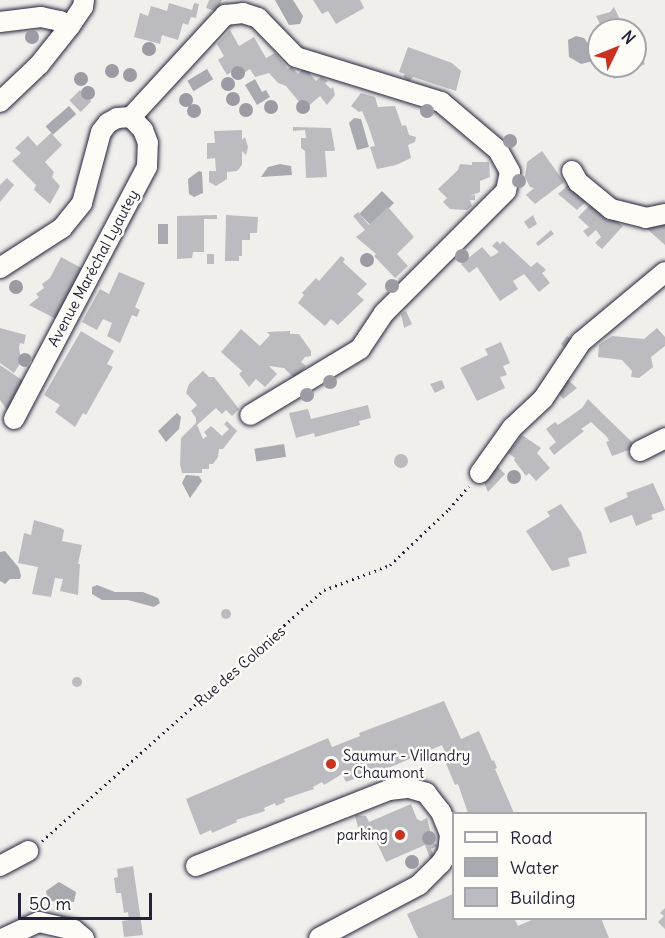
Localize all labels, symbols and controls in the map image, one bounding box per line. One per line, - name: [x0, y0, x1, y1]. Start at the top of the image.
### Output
- north arrow: [587, 18, 647, 78]
- text: N: [618, 26, 640, 48]
- street label: Avenue Maréchal Lyautey: [44, 186, 142, 350]
- street label: Rue des Colonies: [191, 622, 289, 710]
- place label: Saumur - Villandry - Chaumont: [343, 746, 470, 781]
- marker: Saumur - Villandry - Chaumont: [324, 757, 338, 771]
- legend: [452, 812, 647, 920]
- place label: parking: [337, 826, 388, 844]
- text: Road: [510, 826, 552, 849]
- marker: parking: [393, 828, 407, 842]
- text: Water: [510, 856, 559, 879]
- scale bar: [21, 881, 154, 919]
- text: Building: [510, 886, 575, 909]
- text: 50 m: [29, 892, 71, 915]

